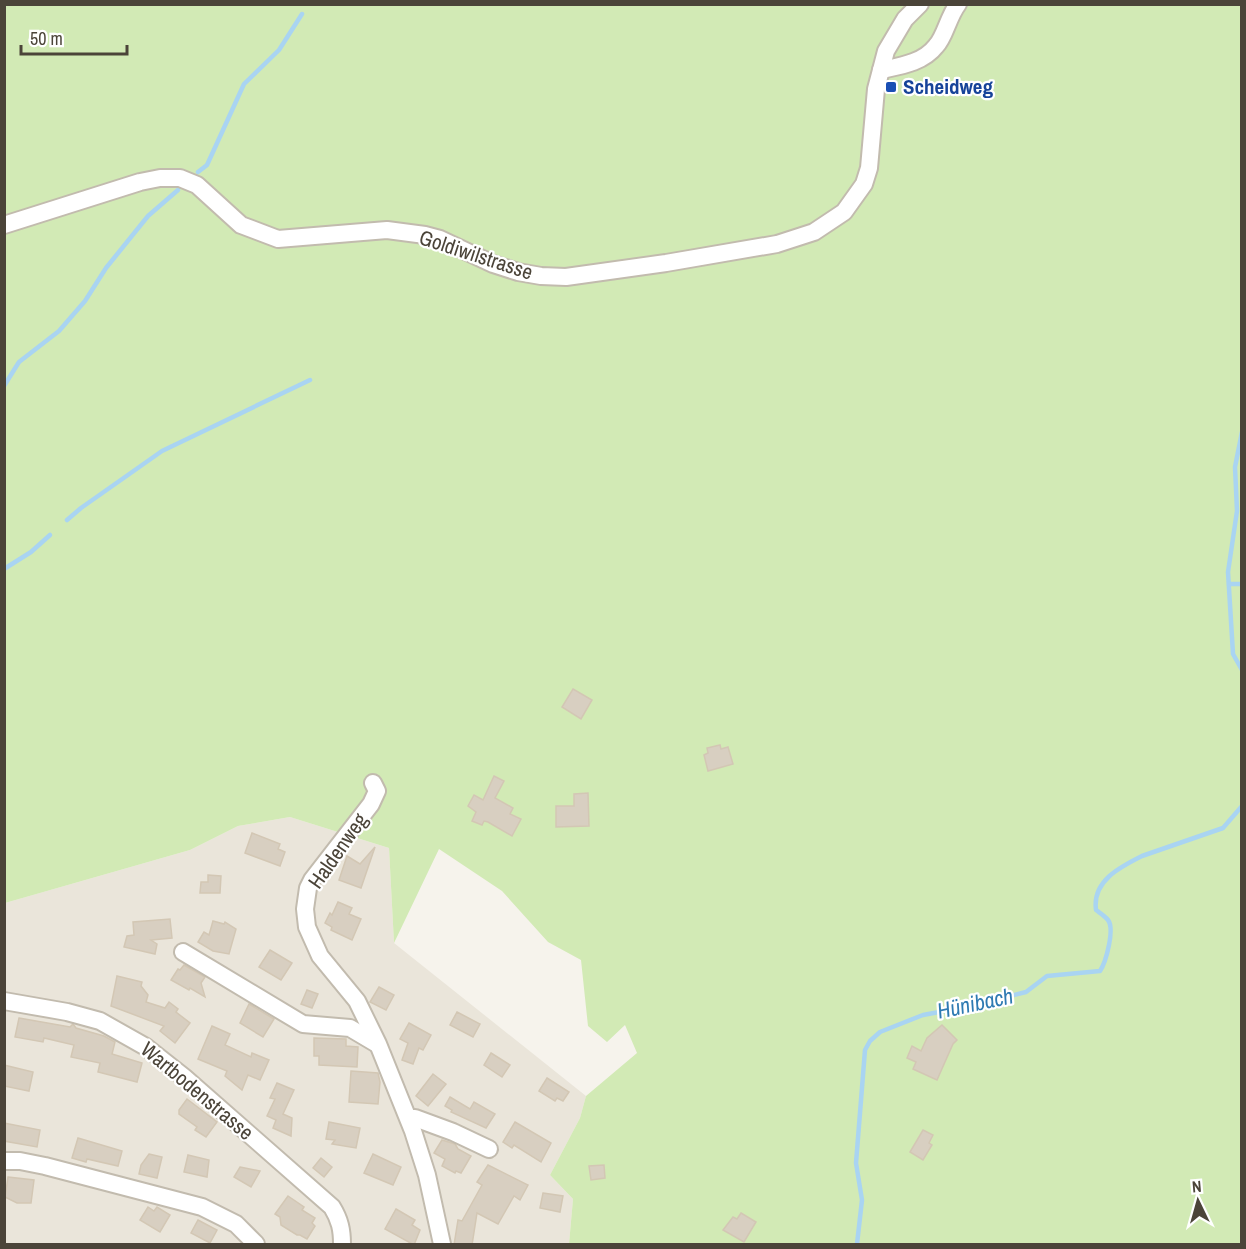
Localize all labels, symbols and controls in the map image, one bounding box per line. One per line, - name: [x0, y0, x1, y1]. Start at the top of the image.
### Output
- scale bar: [21, 18, 128, 56]
- text: 50 m: [30, 26, 63, 51]
- place label: Scheidweg: [903, 72, 993, 101]
- marker: Scheidweg: [884, 80, 898, 94]
- street label: Goldiwilstrasse: [416, 223, 537, 287]
- street label: Haldenweg: [301, 807, 374, 894]
- water label: Hünibach: [934, 980, 1016, 1026]
- street label: Wartbodenstrasse: [135, 1035, 260, 1146]
- north arrow: [1168, 1171, 1228, 1231]
- text: N: [1191, 1175, 1202, 1197]

